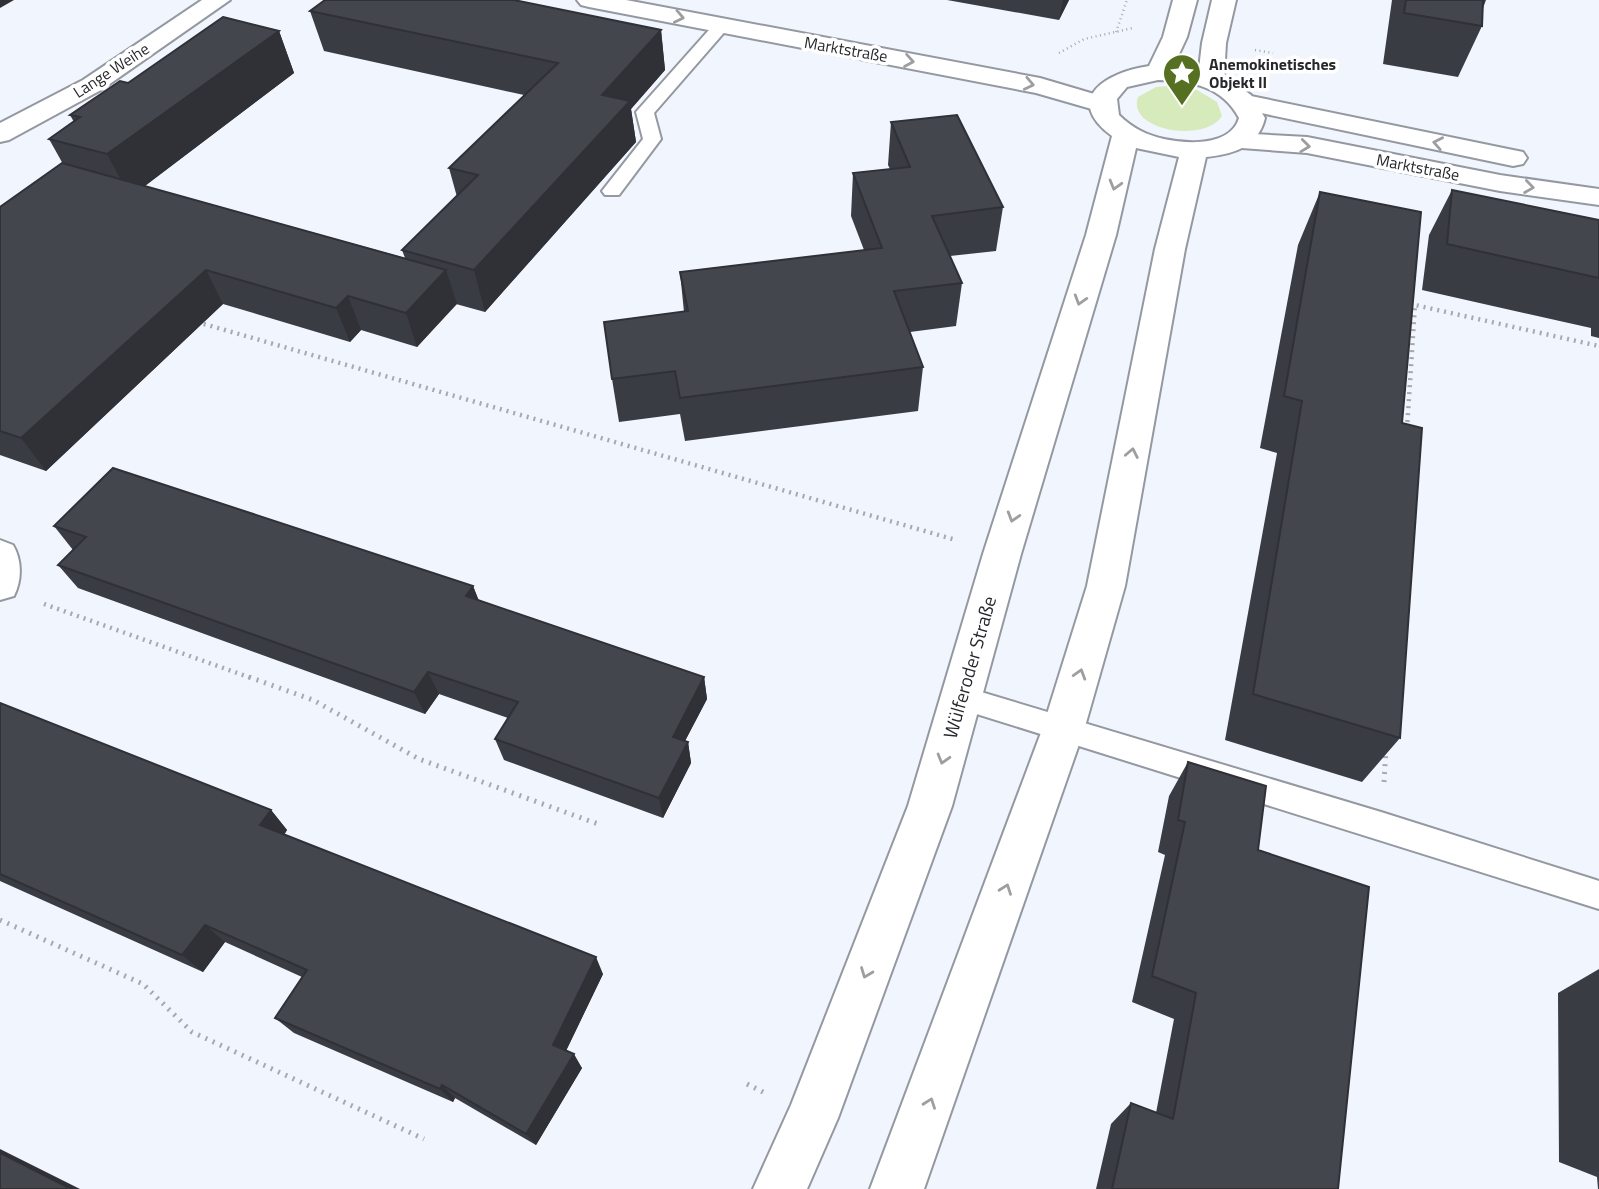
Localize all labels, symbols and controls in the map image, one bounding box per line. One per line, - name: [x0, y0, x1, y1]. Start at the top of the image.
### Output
- one-way arrow: [673, 8, 685, 23]
- street label: Marktstraße: [802, 30, 890, 68]
- street label: Lange Weihe: [68, 36, 154, 104]
- one-way arrow: [903, 52, 915, 67]
- place icon: Anemokinetisches Objekt II: [1161, 52, 1203, 107]
- place label: Anemokinetisches Objekt II: [1209, 52, 1336, 94]
- one-way arrow: [1023, 76, 1035, 91]
- one-way arrow: [1432, 137, 1444, 152]
- one-way arrow: [1300, 138, 1311, 153]
- street label: Marktstraße: [1374, 147, 1462, 187]
- one-way arrow: [1108, 179, 1123, 191]
- one-way arrow: [1523, 179, 1535, 194]
- one-way arrow: [1074, 294, 1089, 306]
- one-way arrow: [1124, 447, 1139, 459]
- one-way arrow: [1007, 511, 1021, 523]
- street label: Wülferoder Straße: [935, 592, 1003, 742]
- one-way arrow: [1072, 668, 1087, 680]
- one-way arrow: [937, 753, 952, 765]
- one-way arrow: [998, 883, 1012, 895]
- one-way arrow: [861, 967, 875, 979]
- one-way arrow: [922, 1098, 936, 1110]

